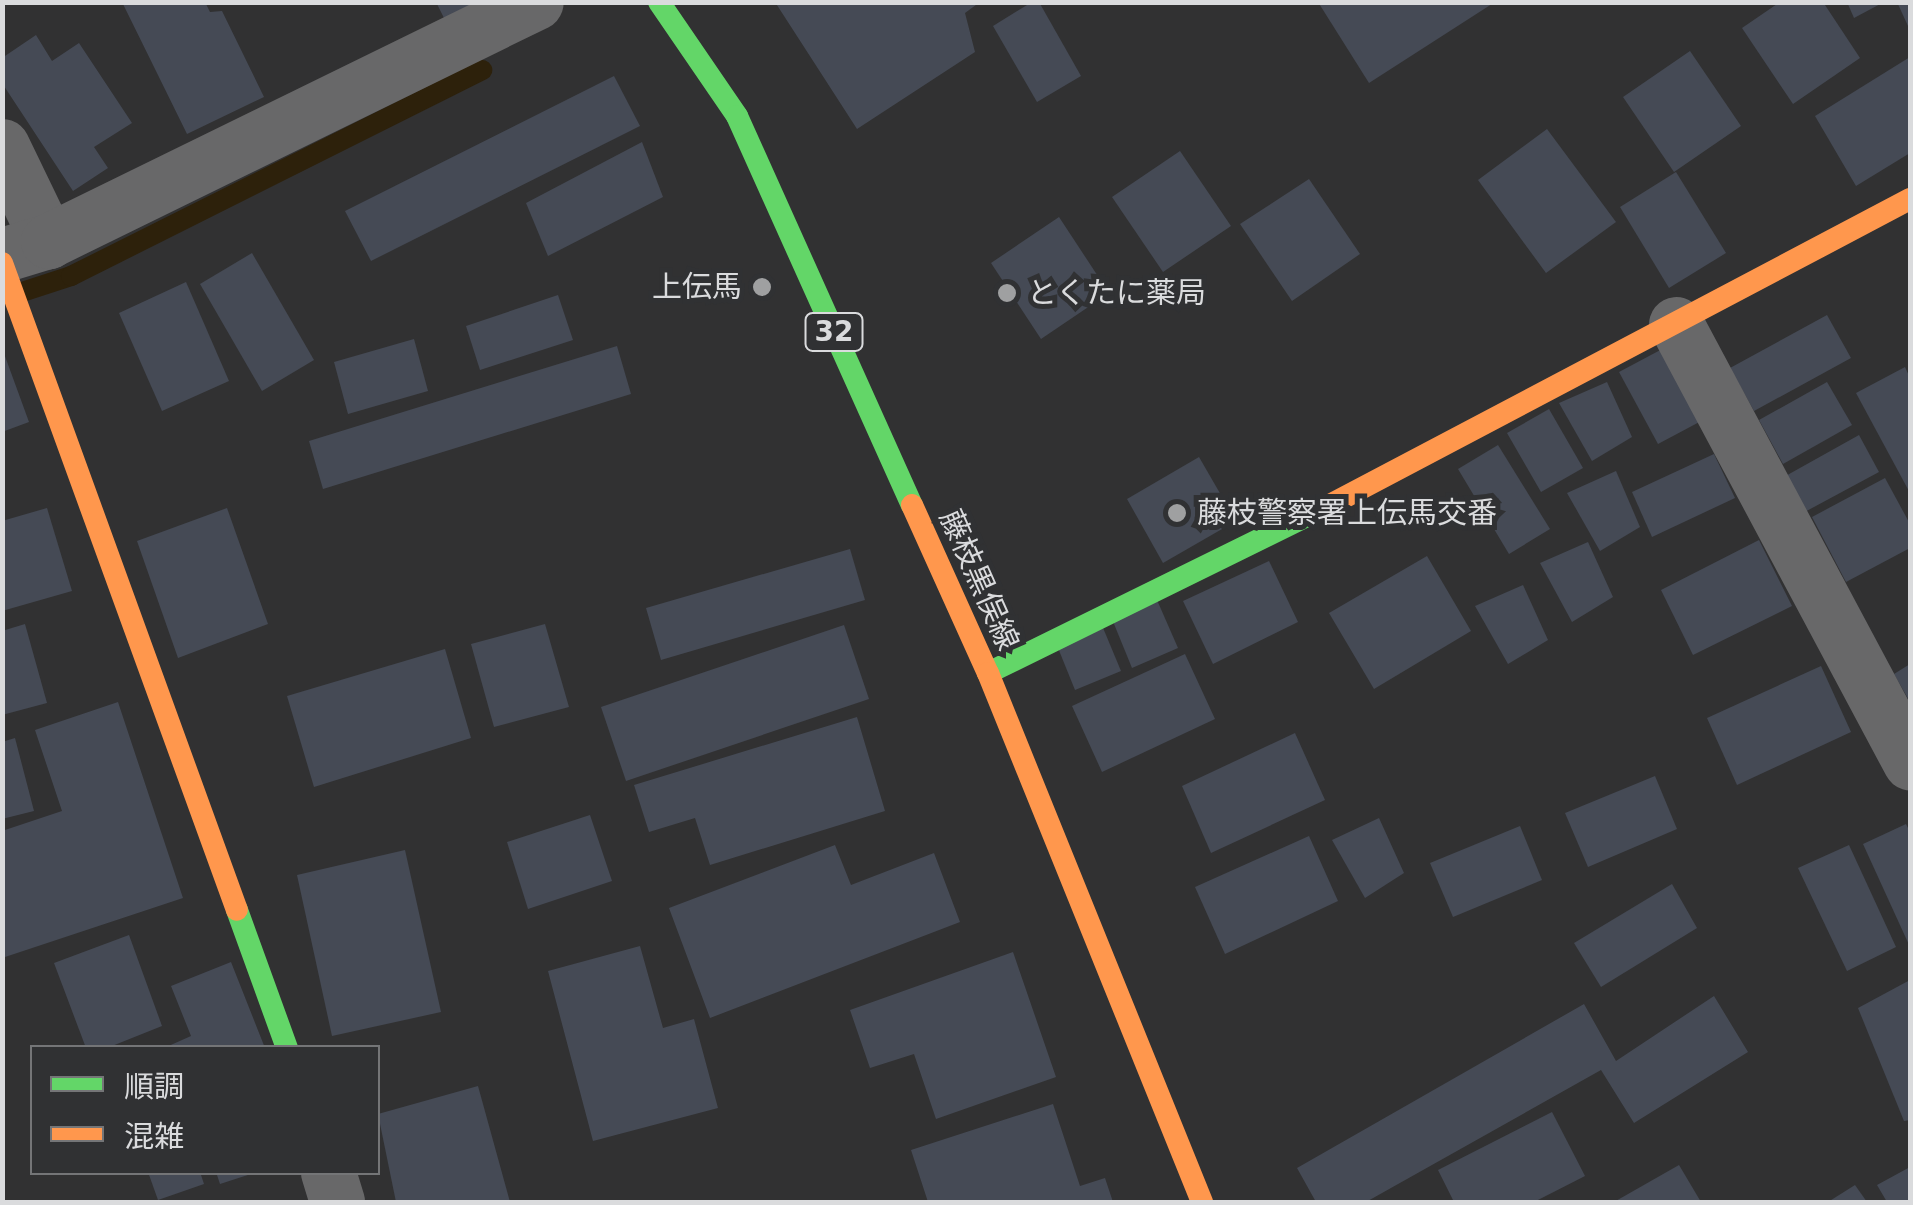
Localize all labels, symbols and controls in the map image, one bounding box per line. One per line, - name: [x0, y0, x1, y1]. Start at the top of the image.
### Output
- place label: 上伝馬: [652, 269, 742, 305]
- place label: とくたに薬局: [1027, 275, 1207, 311]
- marker: 上伝馬: [751, 276, 773, 298]
- marker: とくたに薬局: [996, 282, 1018, 304]
- road number: 32: [804, 309, 864, 355]
- place label: 藤枝警察署上伝馬交番: [1197, 495, 1497, 531]
- marker: 藤枝警察署上伝馬交番: [1166, 502, 1188, 524]
- street label: 藤枝黒俣線: [932, 504, 1026, 656]
- legend: [30, 1045, 380, 1175]
- text: 順調: [124, 1069, 184, 1104]
- text: 混雑: [124, 1119, 184, 1154]

